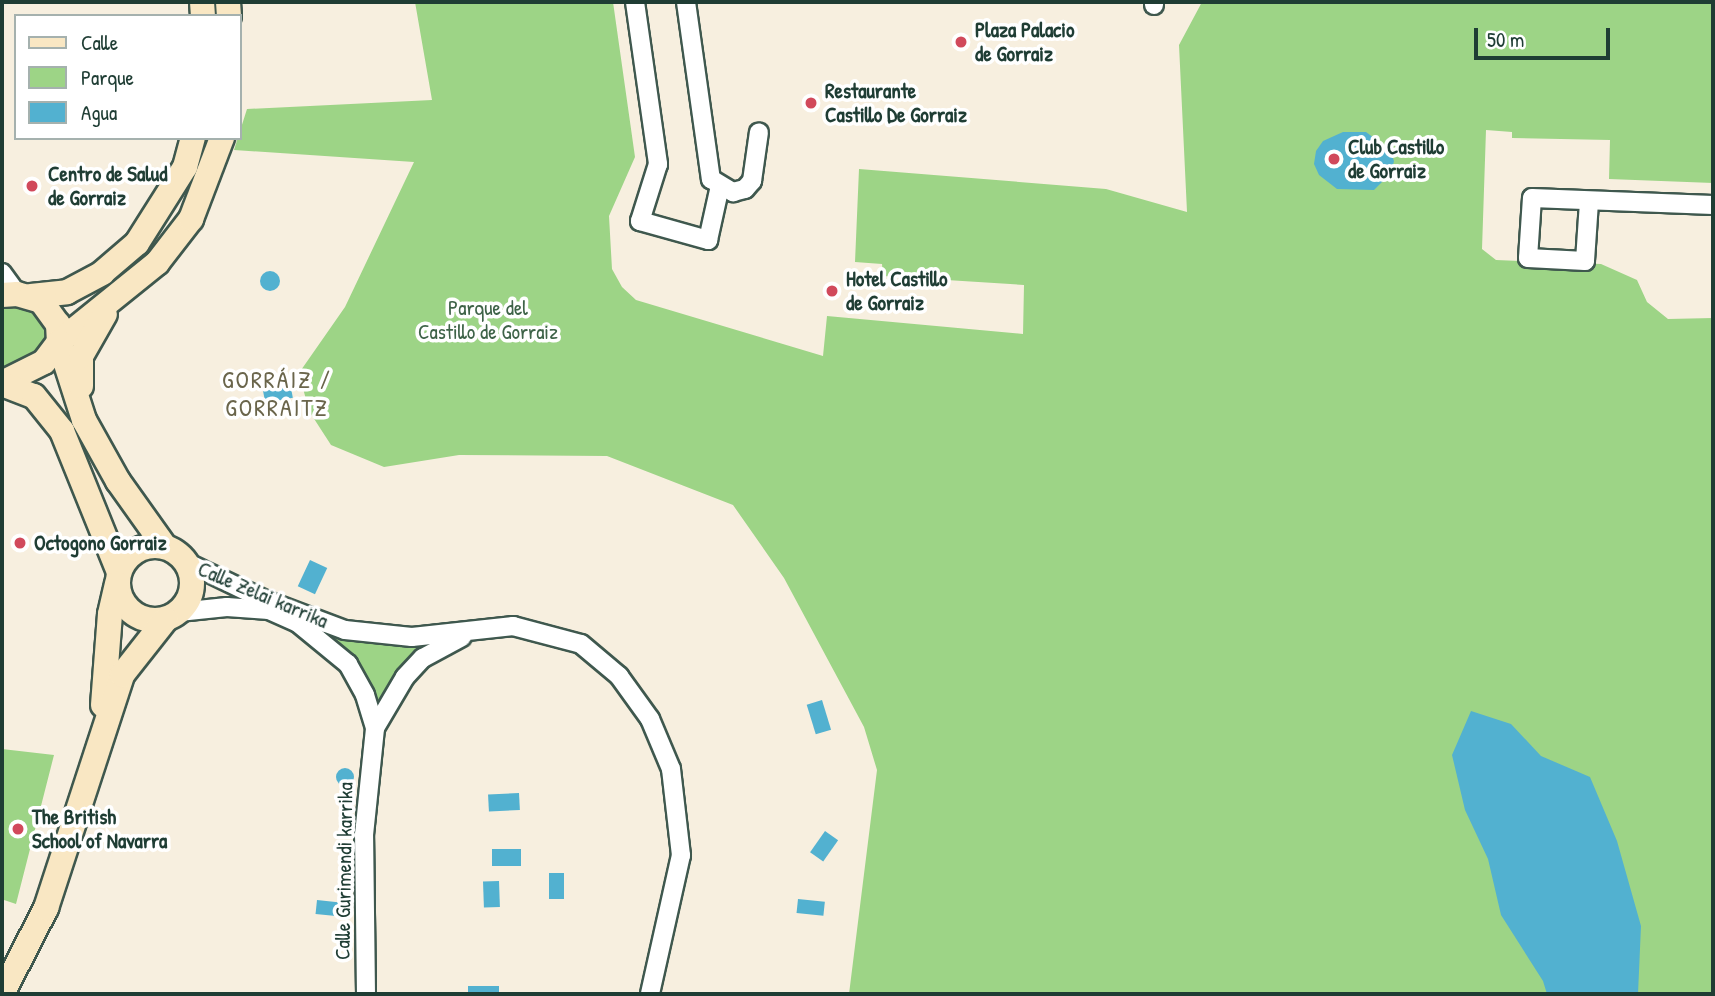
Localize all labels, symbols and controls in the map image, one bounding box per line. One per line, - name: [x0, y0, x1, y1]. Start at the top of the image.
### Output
- legend: [14, 14, 242, 140]
- scale bar: [1477, 14, 1614, 58]
- place label: Plaza Palacio de Gorraiz: [975, 17, 1074, 67]
- text: 50 m: [1487, 25, 1524, 54]
- text: Calle: [81, 28, 118, 57]
- marker: Plaza Palacio de Gorraiz: [953, 34, 969, 50]
- text: Parque: [81, 63, 134, 92]
- place label: Restaurante Castillo De Gorraiz: [825, 78, 967, 128]
- marker: Restaurante Castillo De Gorraiz: [803, 95, 819, 111]
- text: Agua: [81, 98, 117, 127]
- place label: Club Castillo de Gorraiz: [1348, 134, 1444, 184]
- marker: Club Castillo de Gorraiz: [1326, 151, 1342, 167]
- place label: Centro de Salud de Gorraiz: [48, 161, 167, 211]
- marker: Centro de Salud de Gorraiz: [22, 176, 42, 196]
- place label: Hotel Castillo de Gorraiz: [846, 266, 948, 316]
- marker: Hotel Castillo de Gorraiz: [824, 283, 840, 299]
- park label: Parque del Castillo de Gorraiz: [418, 295, 558, 345]
- district label: GORRÁIZ / GORRAITZ: [223, 366, 331, 422]
- place label: Octogono Gorraiz: [34, 530, 167, 556]
- marker: Octogono Gorraiz: [12, 535, 28, 551]
- street label: Calle Zelai karrika: [194, 556, 332, 634]
- street label: Calle Gurimendi karrika: [330, 782, 358, 960]
- place label: The British School of Navarra: [32, 804, 167, 854]
- marker: The British School of Navarra: [10, 821, 26, 837]

